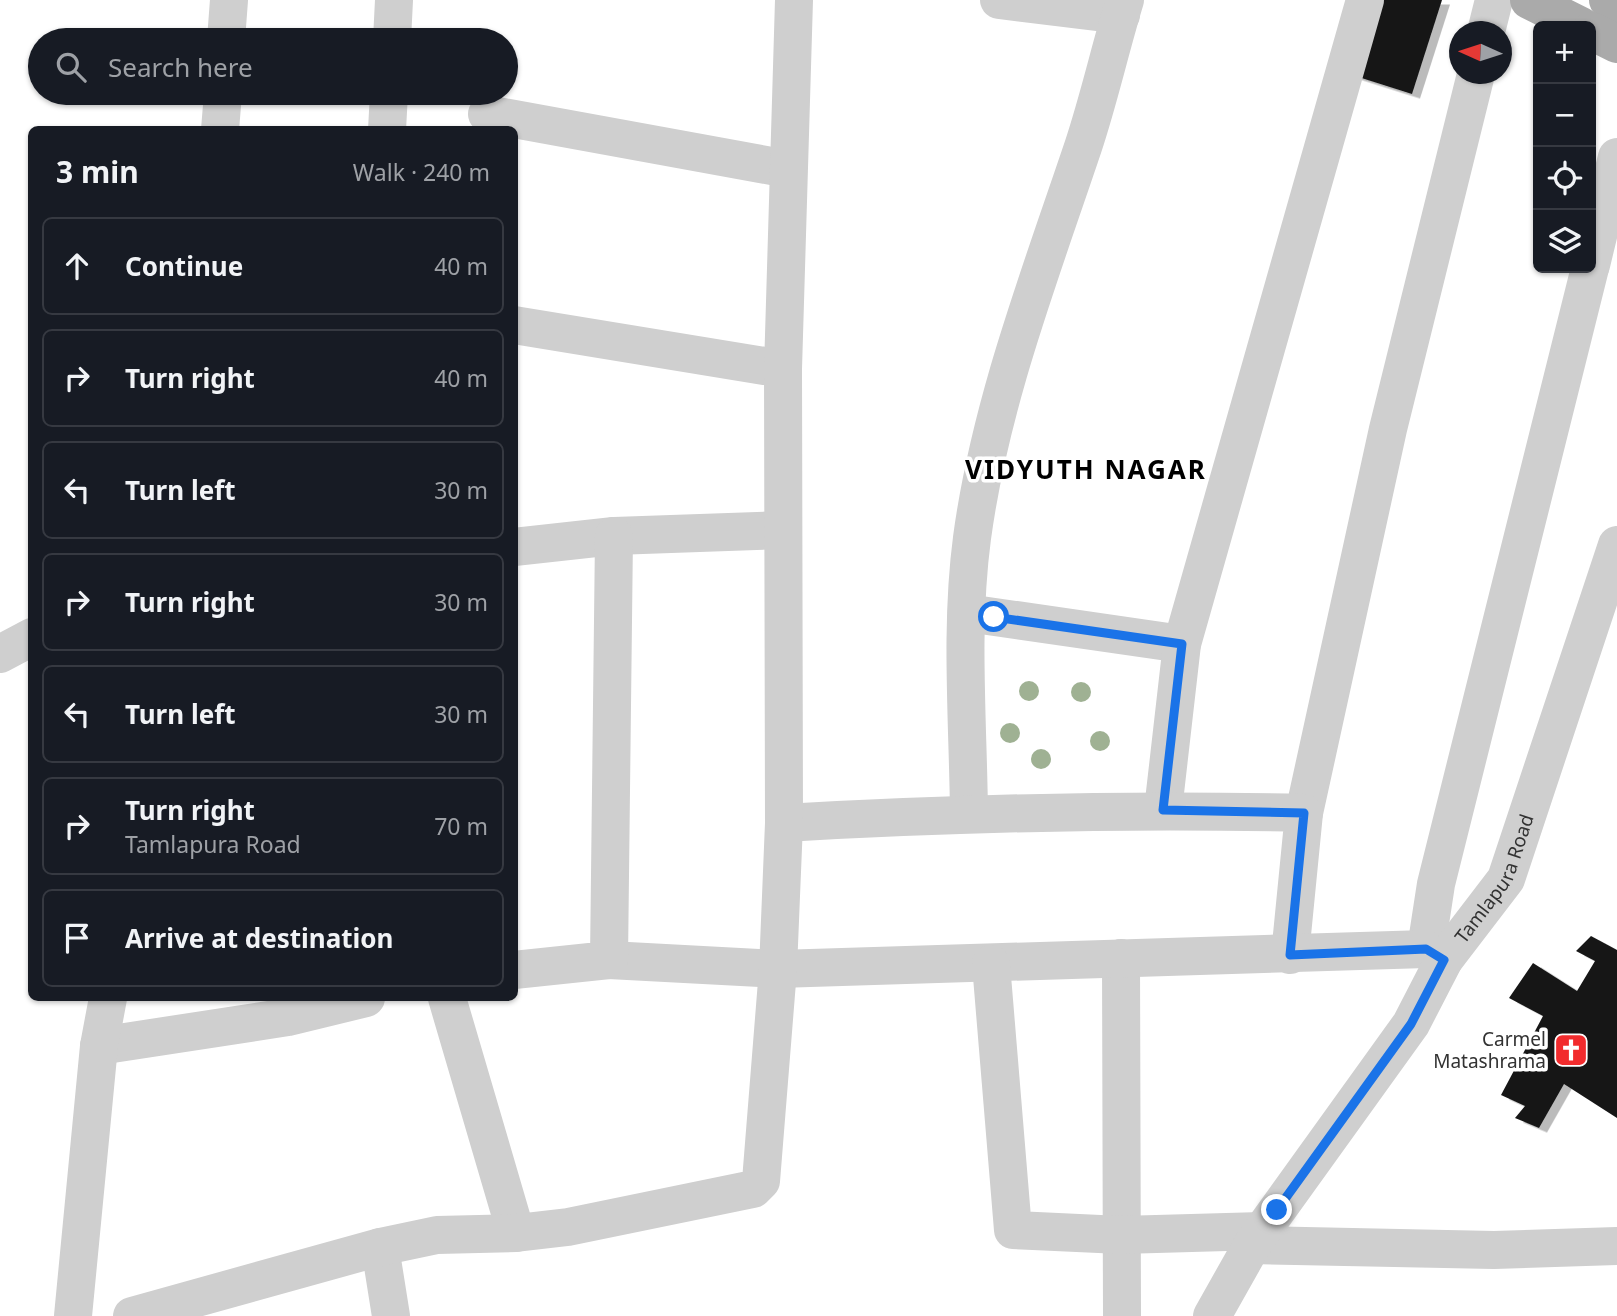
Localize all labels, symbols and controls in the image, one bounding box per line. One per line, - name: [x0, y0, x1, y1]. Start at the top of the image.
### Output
- north arrow: [1449, 21, 1512, 84]
- map controls: [1533, 21, 1596, 273]
- button: +: [1533, 21, 1596, 84]
- search box: [28, 28, 518, 105]
- icon: search: [52, 48, 90, 86]
- text: Search here: [108, 49, 253, 85]
- button: −: [1533, 84, 1596, 147]
- button: locate: [1533, 147, 1596, 210]
- text: 3 min: [56, 151, 139, 192]
- text: Walk · 240 m: [353, 156, 490, 188]
- button: layers: [1533, 210, 1596, 273]
- icon: ahead: [58, 247, 96, 285]
- text: Continue: [125, 248, 243, 284]
- text: 40 m: [434, 250, 488, 282]
- icon: right: [58, 359, 96, 397]
- text: Turn right: [125, 360, 255, 396]
- text: 40 m: [434, 362, 488, 394]
- district label: VIDYUTH NAGAR: [965, 451, 1207, 487]
- icon: left: [58, 471, 96, 509]
- text: Turn left: [125, 472, 236, 508]
- text: 30 m: [434, 474, 488, 506]
- icon: right: [58, 583, 96, 621]
- text: Turn right: [125, 584, 255, 620]
- text: 30 m: [434, 586, 488, 618]
- route start: [978, 601, 1009, 632]
- icon: left: [58, 695, 96, 733]
- text: Turn left: [125, 696, 236, 732]
- text: 30 m: [434, 698, 488, 730]
- text: Turn right: [125, 792, 255, 828]
- icon: right: [58, 807, 96, 845]
- text: 70 m: [434, 810, 488, 842]
- street label: Tamlapura Road: [1449, 810, 1540, 948]
- text: Tamlapura Road: [125, 828, 301, 860]
- icon: arrive: [58, 919, 96, 957]
- text: Arrive at destination: [125, 920, 394, 956]
- place label: Carmel Matashrama: [1433, 1026, 1546, 1074]
- church icon: Carmel Matashrama: [1552, 1031, 1590, 1069]
- route end: [1261, 1194, 1292, 1225]

